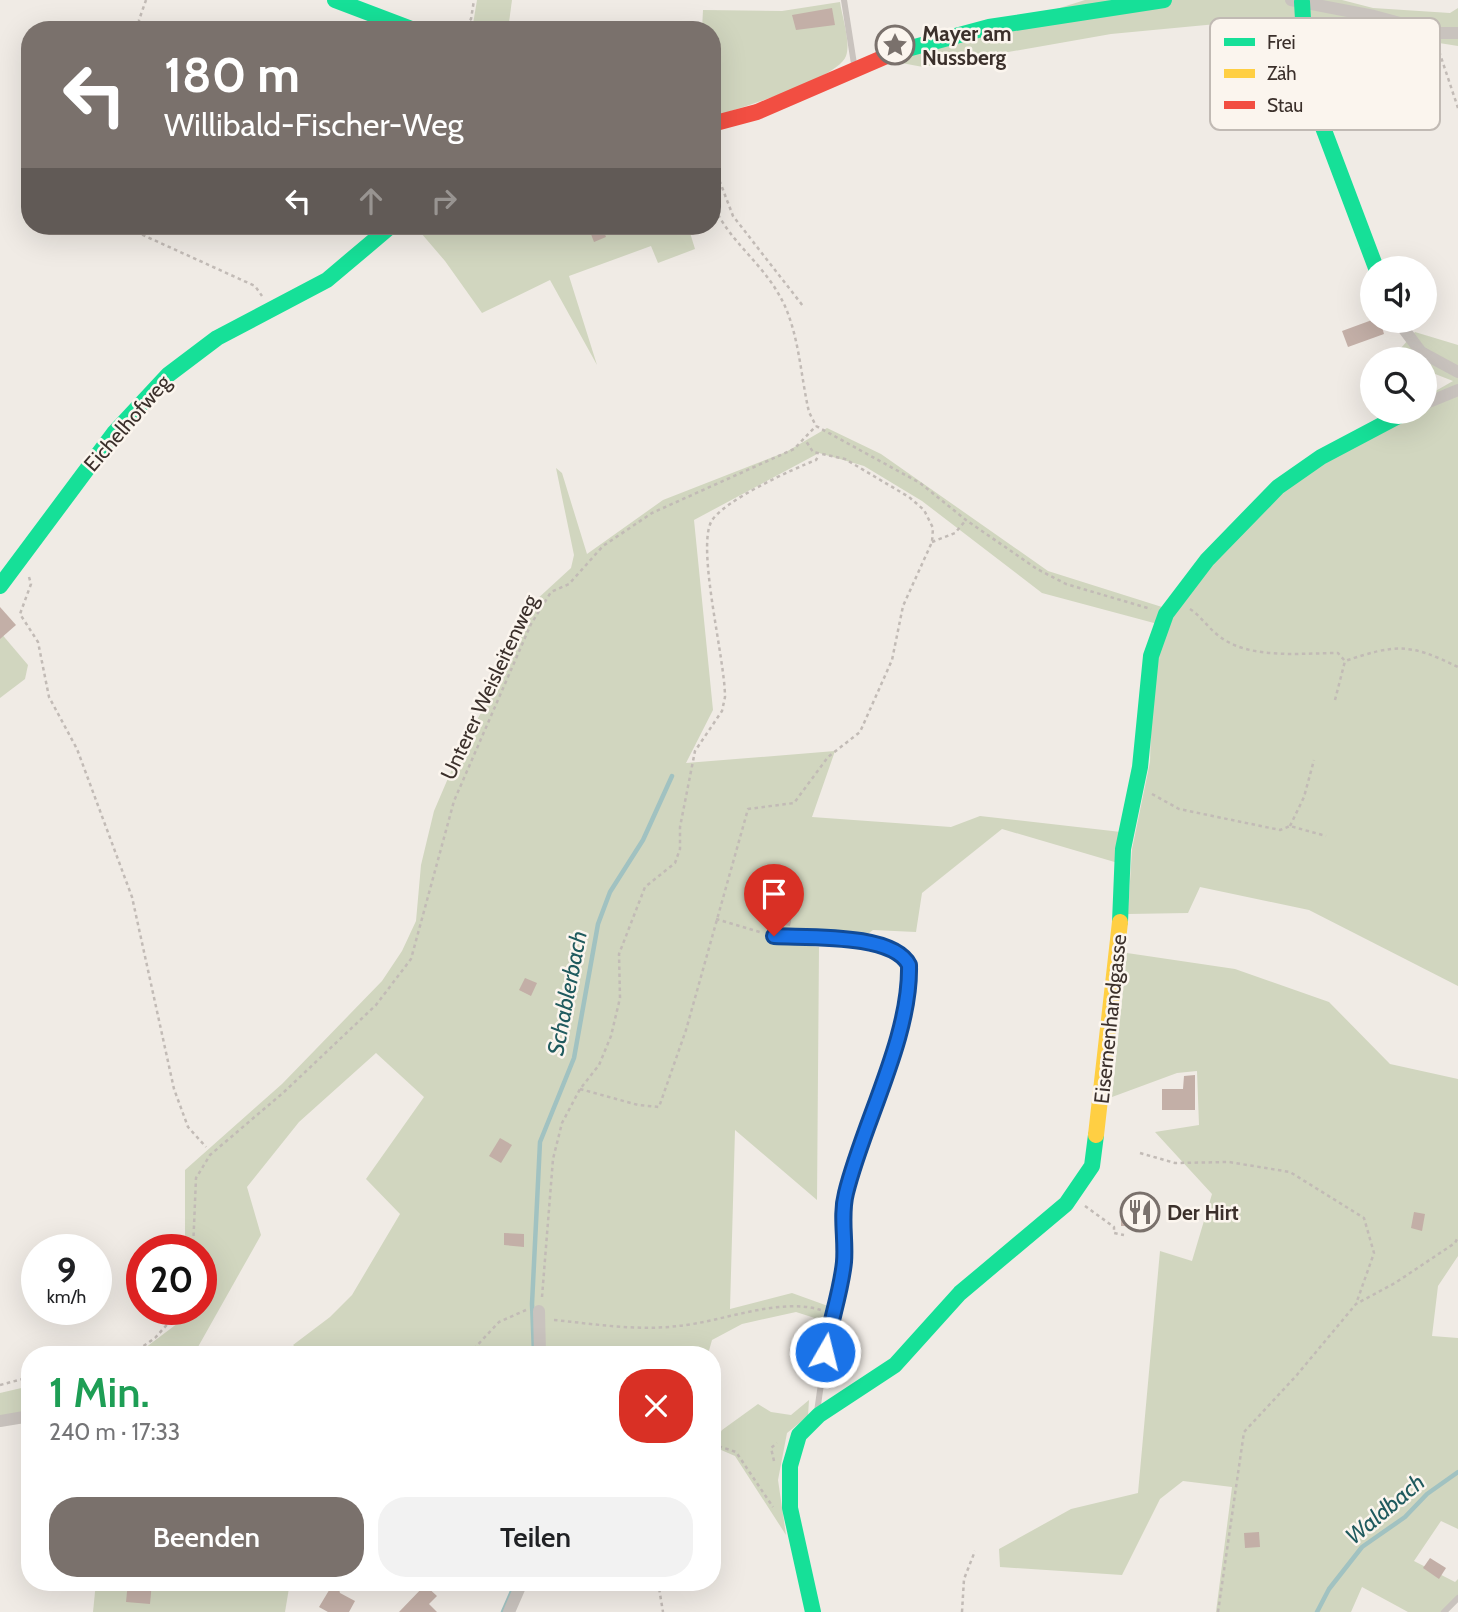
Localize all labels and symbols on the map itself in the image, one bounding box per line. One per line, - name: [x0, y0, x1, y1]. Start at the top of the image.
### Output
- legend: [1210, 18, 1440, 130]
- place label: Mayer am Nussberg: [922, 21, 1012, 70]
- place icon: Mayer am Nussberg: [874, 24, 916, 66]
- text: Frei: [1267, 31, 1296, 54]
- text: Zäh: [1267, 62, 1297, 85]
- text: Stau: [1267, 94, 1303, 117]
- street label: Eichelhofweg: [78, 369, 176, 476]
- street label: Unterer Weisleitenweg: [435, 590, 543, 784]
- pin: [744, 864, 804, 936]
- water label: Schablerbach: [541, 928, 593, 1058]
- street label: Eisernenhandgasse: [1089, 933, 1131, 1105]
- restaurant icon: Der Hirt: [1119, 1191, 1161, 1233]
- place label: Der Hirt: [1167, 1200, 1239, 1225]
- speed limit sign: 20: [126, 1234, 217, 1325]
- position arrow: [788, 1315, 862, 1389]
- water label: Waldbach: [1340, 1468, 1430, 1550]

